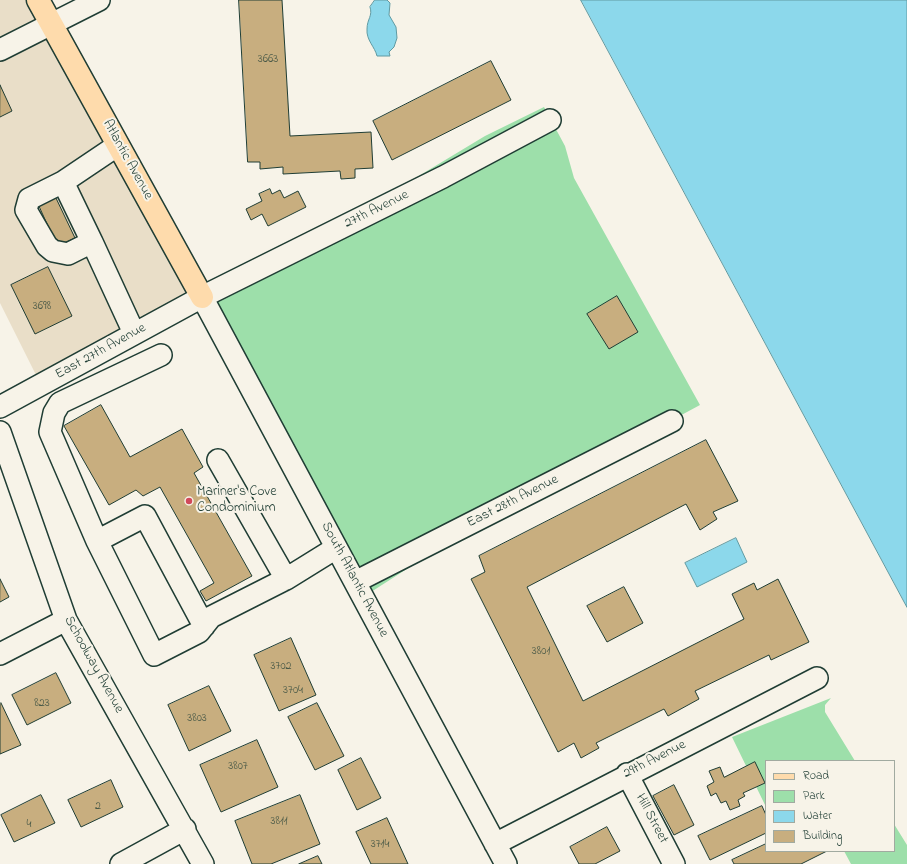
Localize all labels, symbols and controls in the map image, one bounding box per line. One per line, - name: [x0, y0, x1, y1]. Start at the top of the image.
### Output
- house number: 3663: [258, 53, 278, 67]
- street label: Atlantic Avenue: [98, 117, 156, 203]
- street label: 27th Avenue: [342, 187, 412, 233]
- house number: 3698: [33, 300, 51, 314]
- street label: East 27th Avenue: [53, 320, 149, 384]
- street label: East 28th Avenue: [465, 472, 561, 532]
- place label: Mariner's Cove Condominium: [197, 485, 277, 518]
- marker: Mariner's Cove Condominium: [184, 496, 194, 506]
- street label: South Atlantic Avenue: [317, 520, 391, 640]
- street label: Schoolway Avenue: [59, 614, 127, 716]
- house number: 3801: [532, 645, 550, 659]
- house number: 3702: [270, 660, 292, 674]
- house number: 3704: [283, 684, 303, 698]
- house number: 823: [34, 697, 50, 711]
- house number: 3803: [187, 712, 207, 726]
- street label: 29th Avenue: [621, 737, 689, 783]
- house number: 3807: [228, 760, 248, 774]
- legend: [765, 760, 895, 852]
- text: Road: [803, 767, 829, 785]
- text: Park: [803, 787, 825, 805]
- street label: Hill Street: [631, 791, 671, 847]
- house number: 2: [95, 800, 101, 814]
- text: Water: [803, 807, 832, 825]
- house number: 3811: [270, 815, 288, 829]
- house number: 4: [27, 818, 31, 832]
- text: Building: [803, 827, 842, 845]
- house number: 3714: [371, 838, 389, 852]

